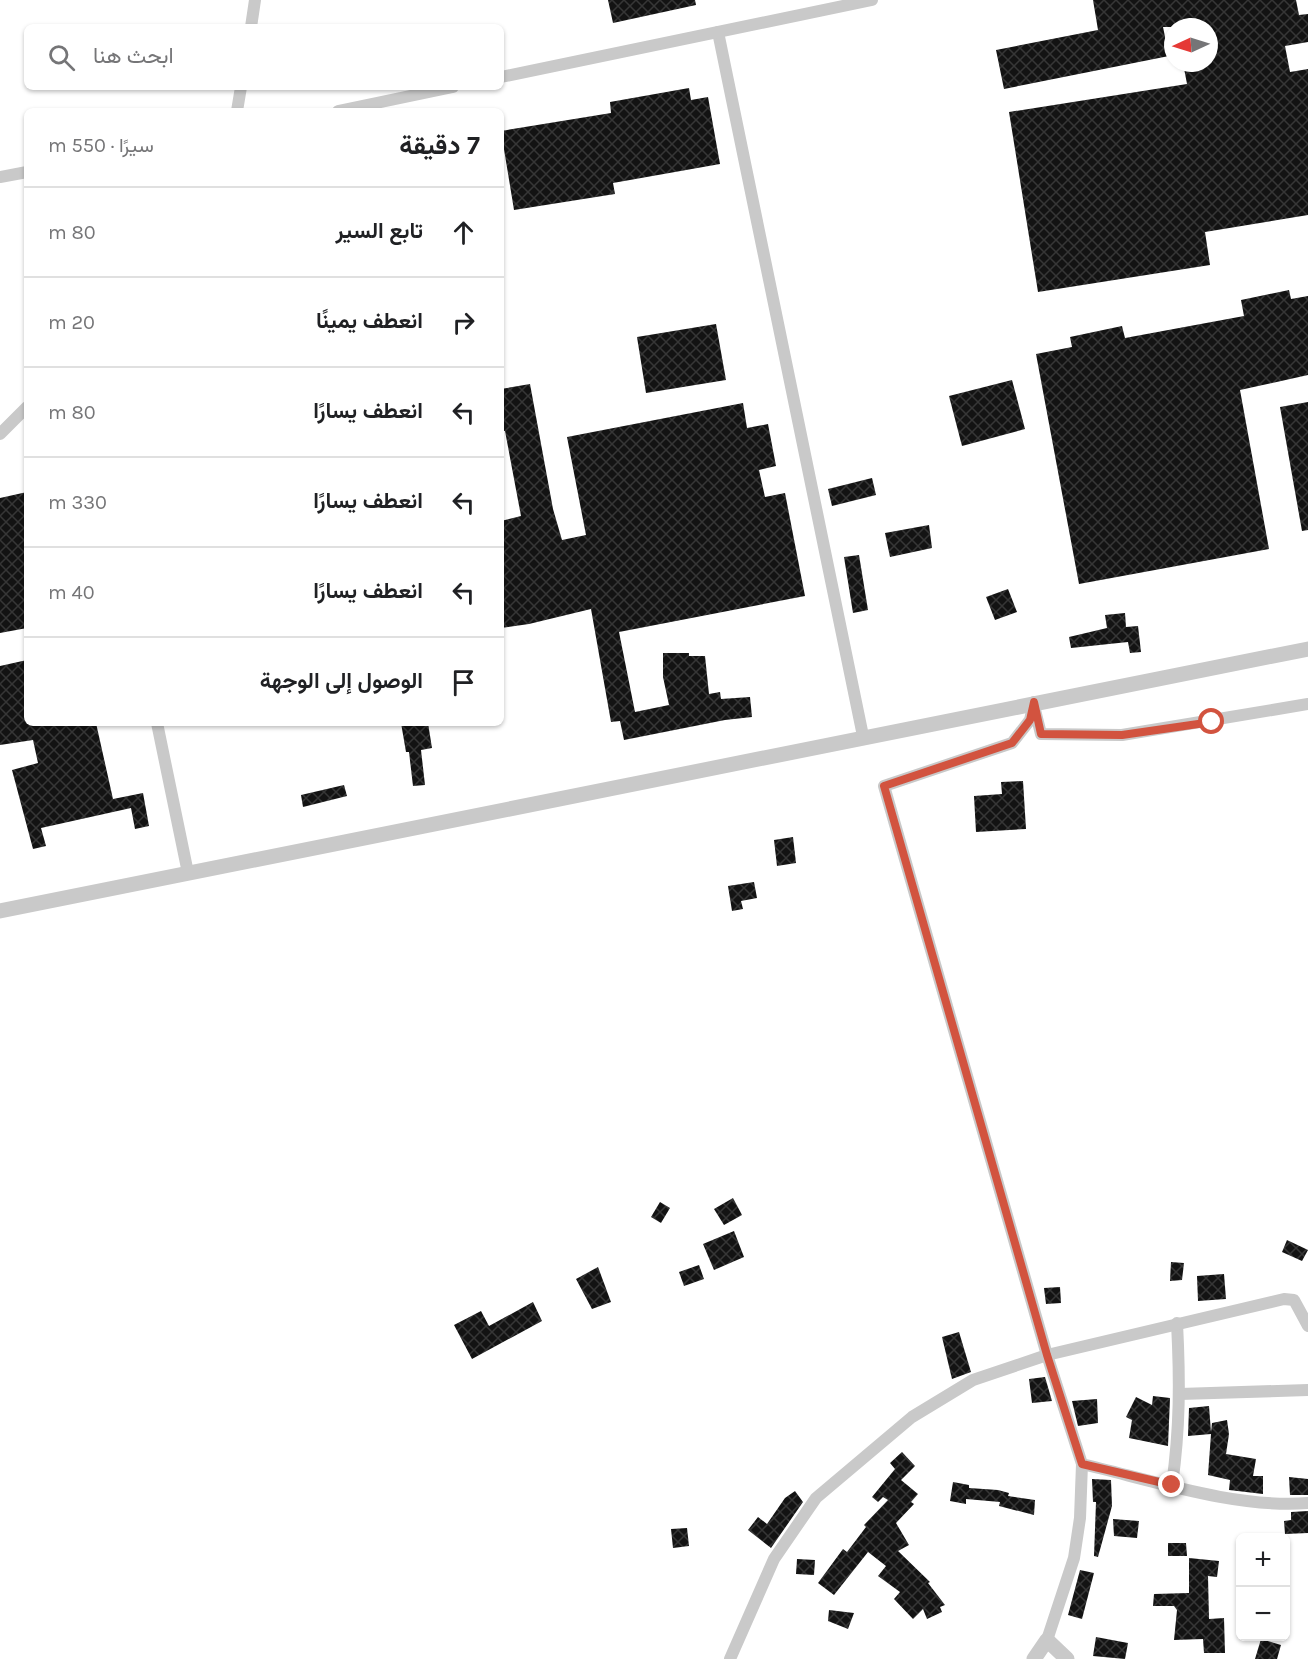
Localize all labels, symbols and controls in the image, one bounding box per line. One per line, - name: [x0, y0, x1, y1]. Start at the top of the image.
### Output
- north arrow: [1164, 18, 1218, 72]
- search box: [24, 24, 504, 90]
- icon: search: [45, 41, 78, 74]
- text: ابحث هنا: [93, 43, 174, 69]
- text: 7 دقيقة: [399, 130, 480, 161]
- text: سيرًا · 550 m: [48, 134, 154, 157]
- icon: ahead: [447, 216, 480, 249]
- text: تابع السير: [335, 218, 423, 244]
- text: 80 m: [48, 221, 96, 244]
- icon: right: [447, 306, 480, 339]
- text: انعطف يمينًا: [316, 308, 423, 334]
- text: 20 m: [48, 311, 95, 334]
- icon: left: [447, 396, 480, 429]
- text: انعطف يسارًا: [313, 398, 423, 424]
- text: 80 m: [48, 401, 96, 424]
- icon: left: [447, 486, 480, 519]
- text: انعطف يسارًا: [313, 488, 423, 514]
- text: 330 m: [48, 491, 107, 514]
- icon: left: [447, 576, 480, 609]
- text: انعطف يسارًا: [313, 578, 423, 604]
- text: 40 m: [48, 581, 95, 604]
- icon: arrive: [447, 666, 480, 699]
- text: الوصول إلى الوجهة: [260, 668, 423, 694]
- route start: [1198, 708, 1224, 734]
- route end: [1158, 1471, 1184, 1497]
- map controls: [1236, 1533, 1290, 1641]
- button: +: [1236, 1533, 1290, 1587]
- button: −: [1236, 1587, 1290, 1641]

